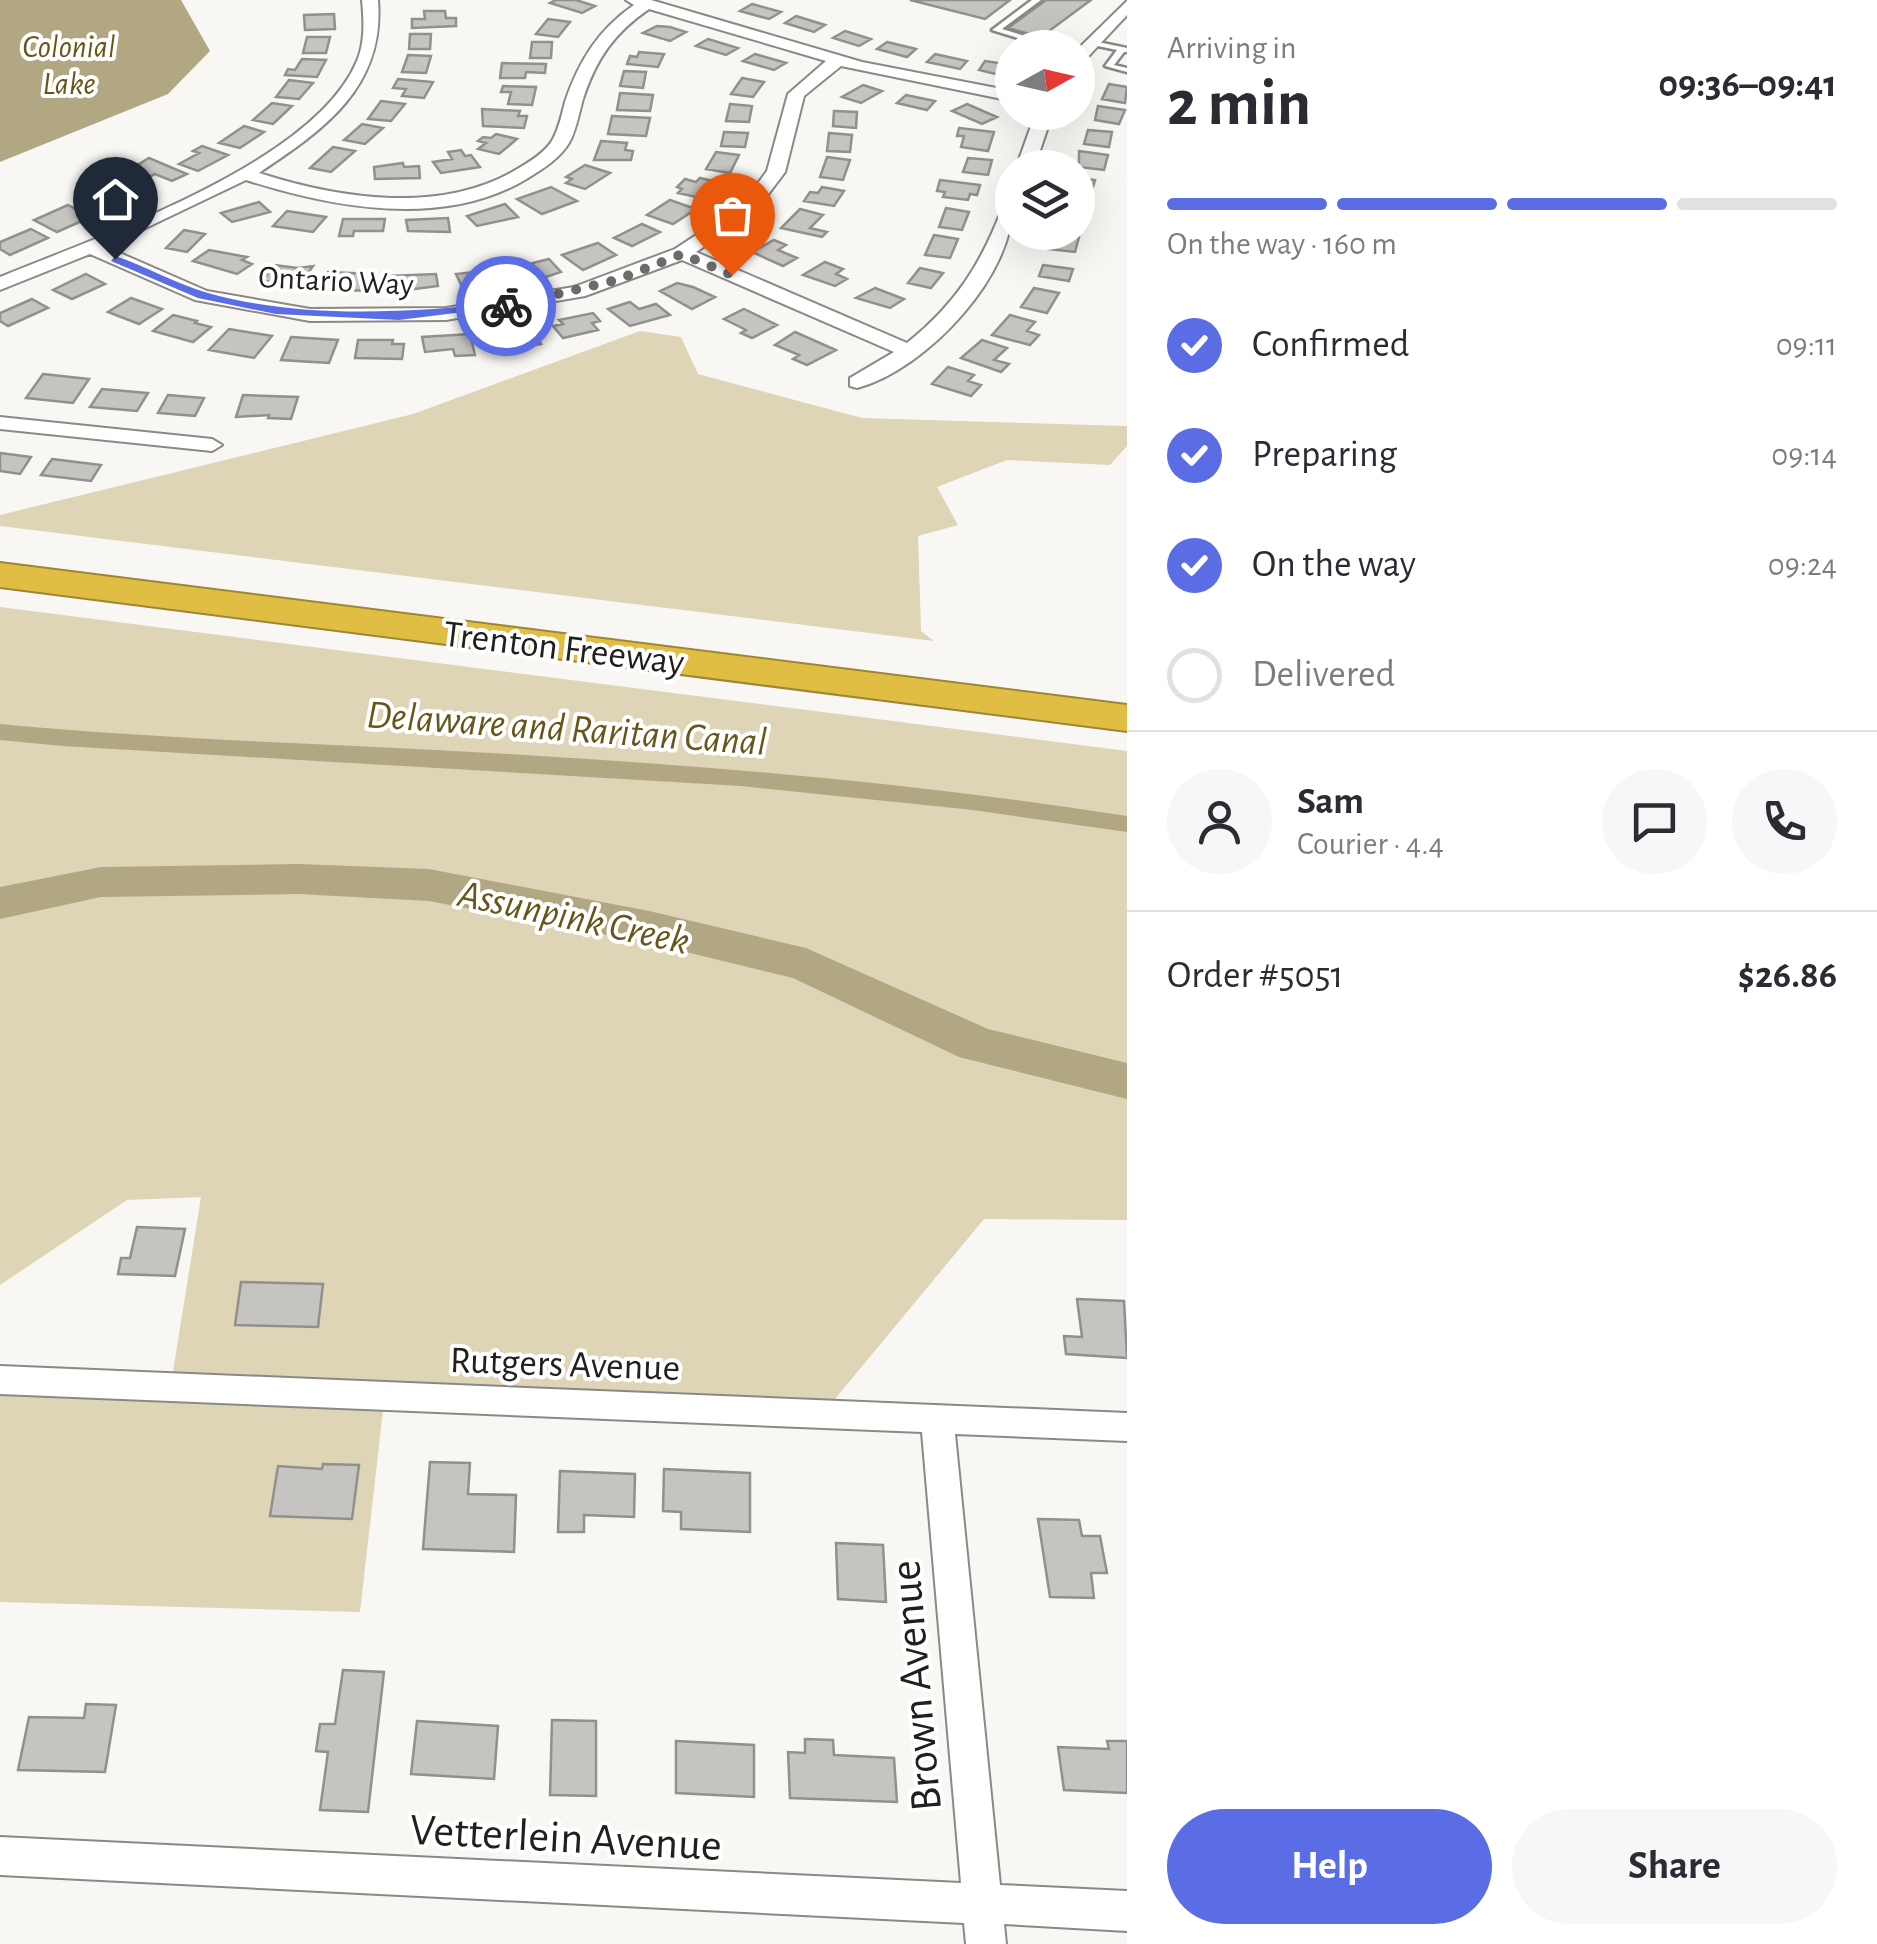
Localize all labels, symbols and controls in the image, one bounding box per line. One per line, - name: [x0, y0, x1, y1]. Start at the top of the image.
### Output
- north arrow: [995, 30, 1095, 130]
- map controls: [995, 30, 1095, 250]
- water label: Colonial Lake: [22, 31, 116, 100]
- text: Arriving in: [1167, 32, 1296, 64]
- text: 09:36–09:41: [1658, 66, 1837, 104]
- text: 2 min: [1167, 72, 1311, 137]
- button: layers: [995, 150, 1095, 250]
- pin: [73, 157, 158, 260]
- icon: home: [88, 172, 143, 227]
- pin: [690, 173, 775, 276]
- icon: bag: [705, 188, 760, 243]
- text: On the way · 160 m: [1167, 228, 1397, 260]
- courier: [456, 256, 556, 356]
- street label: Ontario Way: [257, 261, 415, 301]
- icon: bike: [479, 279, 534, 334]
- icon: check: [1167, 318, 1222, 373]
- text: Confirmed: [1252, 326, 1409, 364]
- text: 09:11: [1776, 329, 1837, 361]
- icon: check: [1167, 428, 1222, 483]
- text: Preparing: [1252, 436, 1397, 474]
- text: 09:14: [1771, 439, 1837, 471]
- icon: check: [1167, 538, 1222, 593]
- text: On the way: [1252, 546, 1416, 584]
- text: 09:24: [1768, 549, 1837, 581]
- street label: Trenton Freeway: [441, 615, 686, 683]
- text: Delivered: [1252, 656, 1395, 694]
- water label: Delaware and Raritan Canal: [365, 695, 768, 763]
- button: person: [1167, 769, 1272, 874]
- button: chat: [1602, 769, 1707, 874]
- button: phone: [1732, 769, 1837, 874]
- text: Sam: [1297, 783, 1364, 821]
- text: Courier · 4.4: [1297, 828, 1444, 860]
- water label: Assunpink Creek: [454, 874, 693, 962]
- text: Order #5051: [1167, 957, 1344, 995]
- text: $26.86: [1738, 957, 1837, 995]
- street label: Rutgers Avenue: [449, 1342, 681, 1388]
- street label: Brown Avenue: [883, 1558, 950, 1813]
- street label: Vetterlein Avenue: [409, 1808, 723, 1869]
- button: Help: [1167, 1809, 1492, 1924]
- button: Share: [1512, 1809, 1837, 1924]

